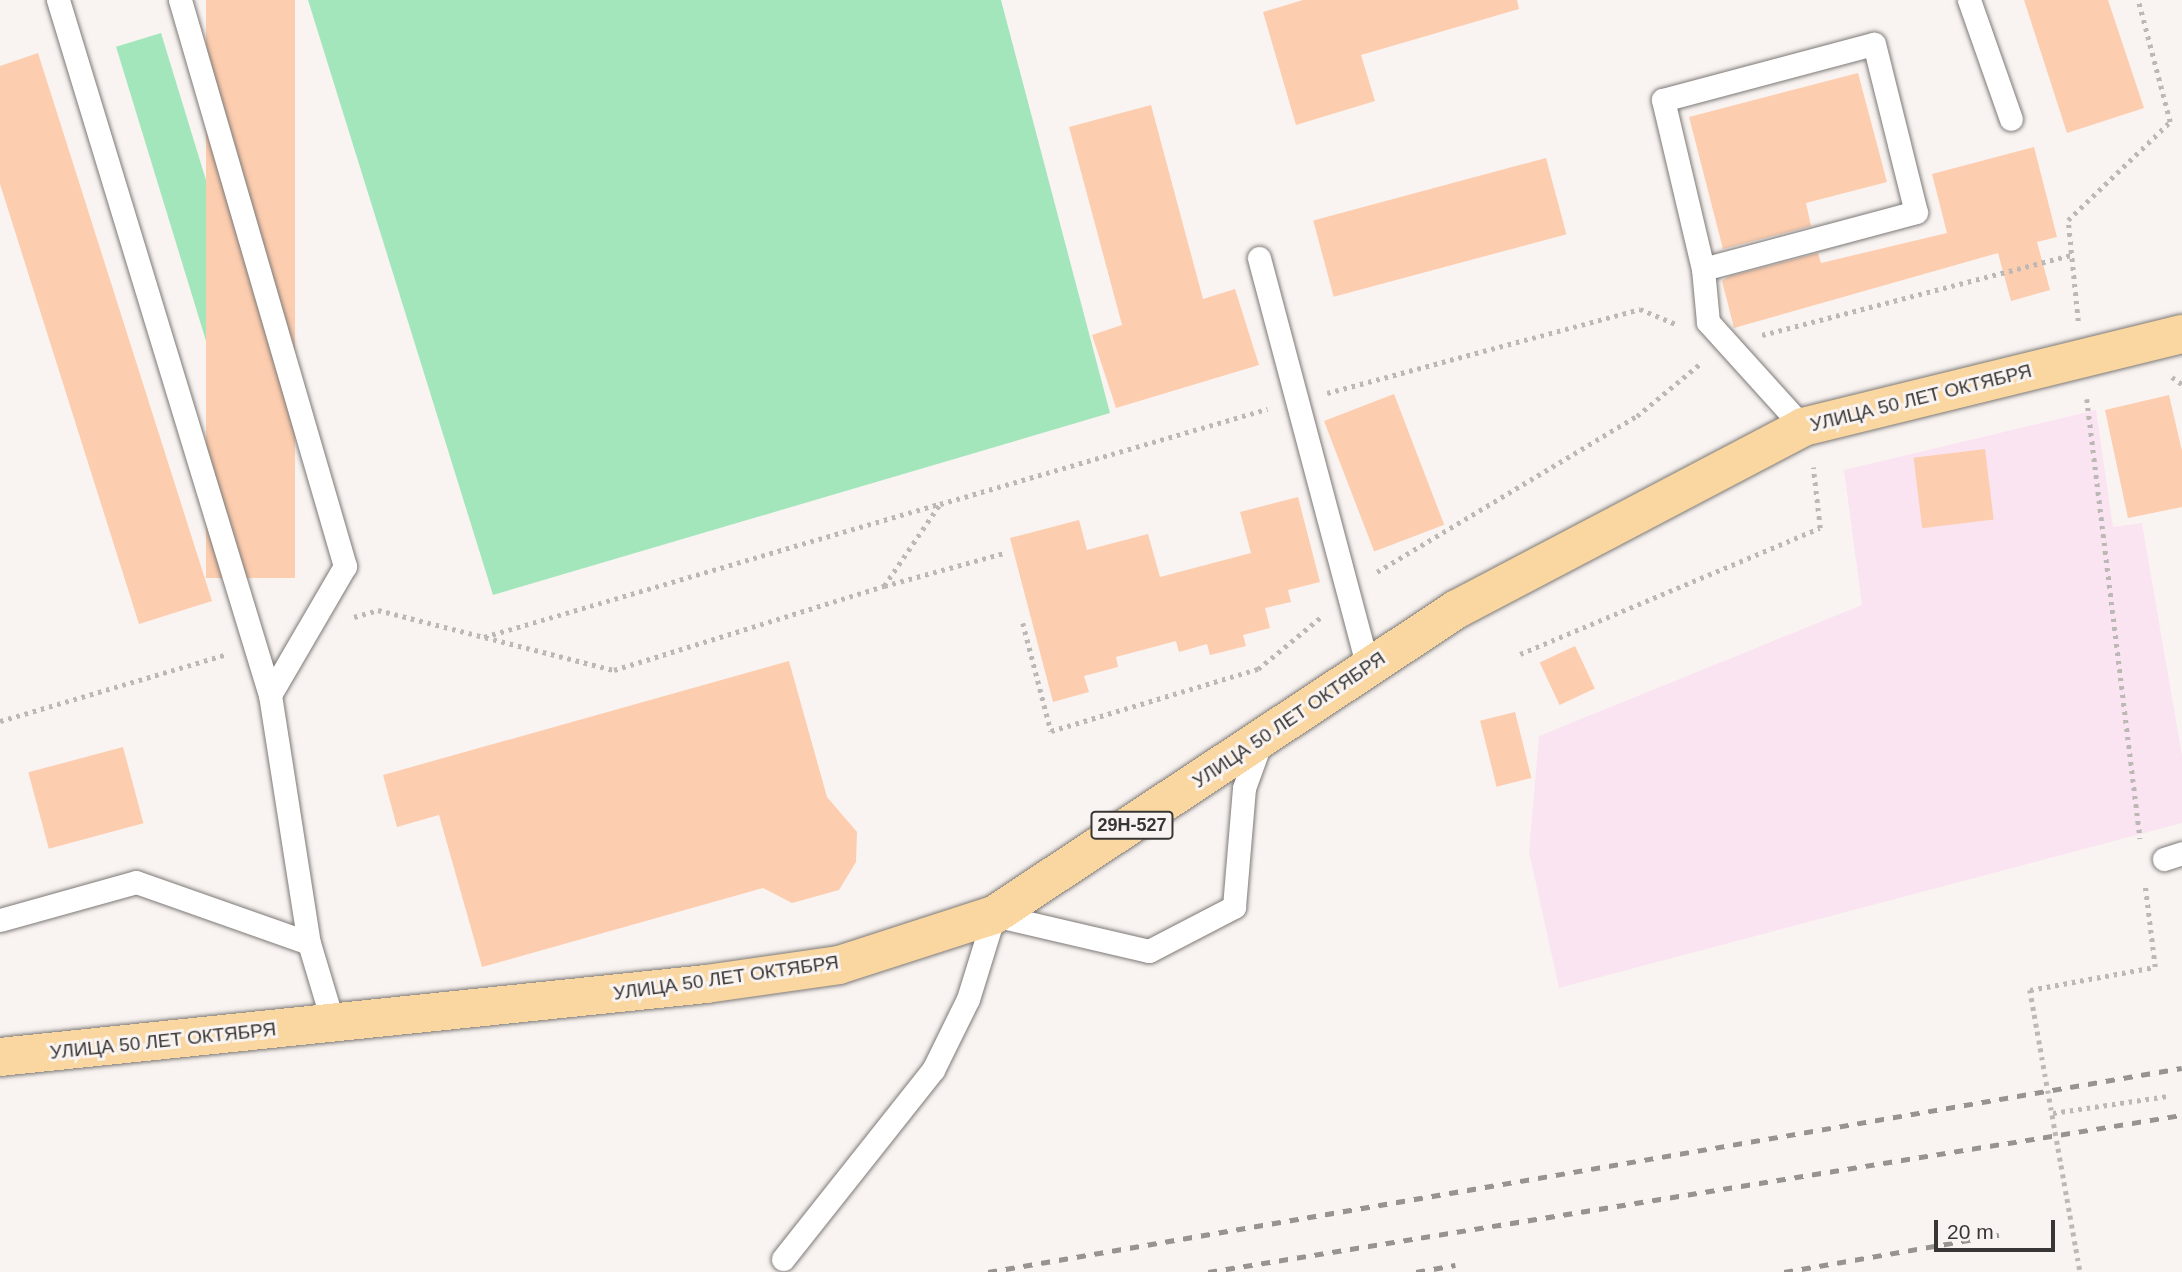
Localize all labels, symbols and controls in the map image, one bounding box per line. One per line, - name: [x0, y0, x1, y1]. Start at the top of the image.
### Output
- street label: УЛИЦА 50 ЛЕТ ОКТЯБРЯ: [1808, 359, 2034, 437]
- street label: УЛИЦА 50 ЛЕТ ОКТЯБРЯ: [1188, 647, 1390, 793]
- road number: 29Н-527: [1090, 810, 1174, 840]
- street label: УЛИЦА 50 ЛЕТ ОКТЯБРЯ: [612, 951, 840, 1005]
- street label: УЛИЦА 50 ЛЕТ ОКТЯБРЯ: [49, 1018, 277, 1064]
- scale bar: [1937, 1206, 2058, 1250]
- text: 20 m: [1947, 1220, 1994, 1243]

